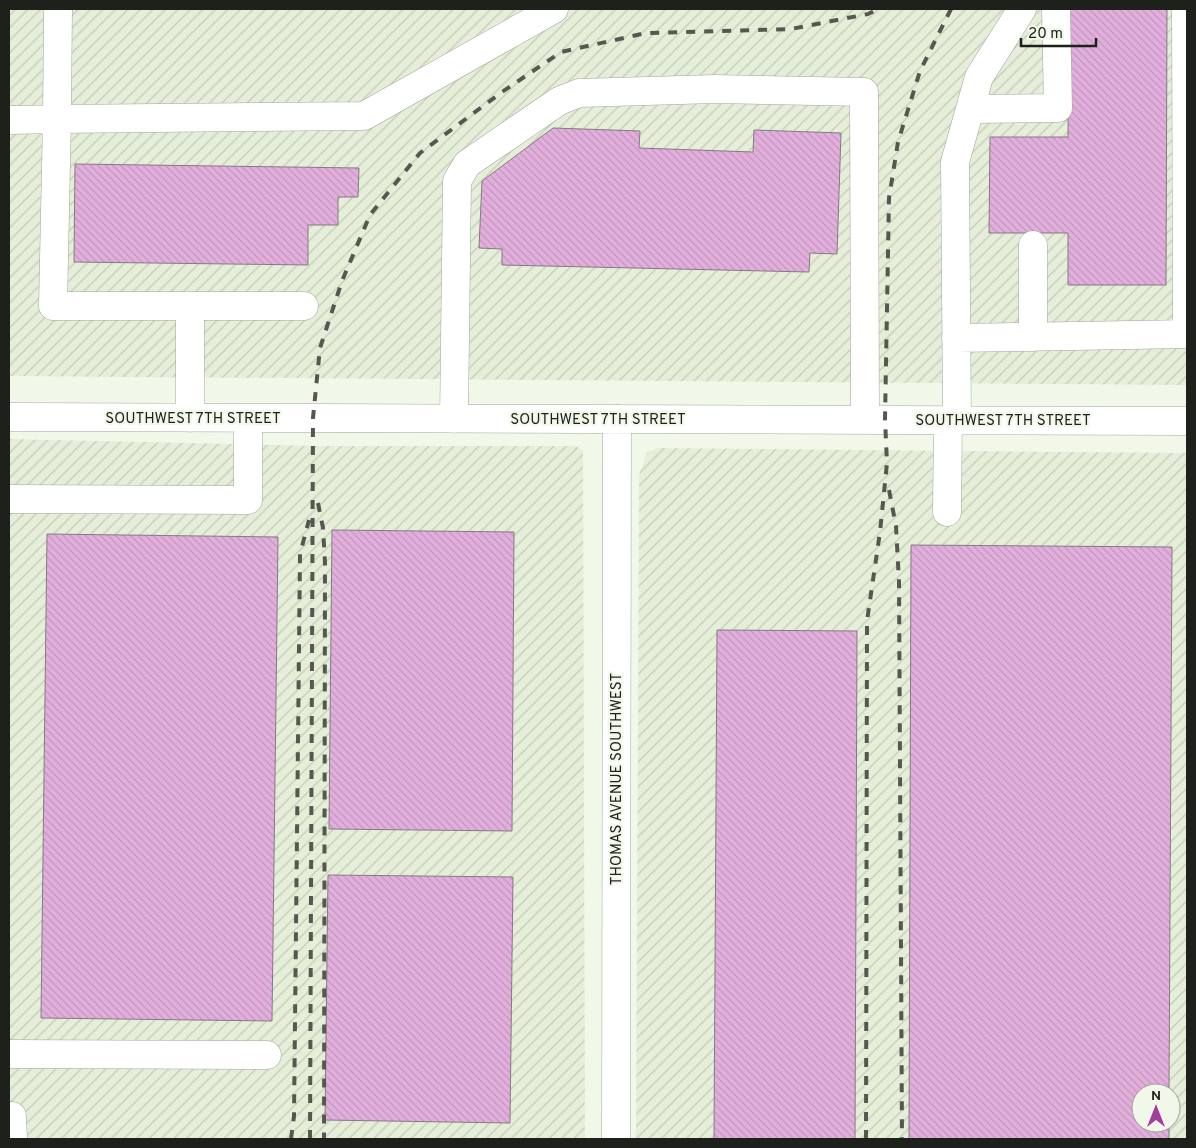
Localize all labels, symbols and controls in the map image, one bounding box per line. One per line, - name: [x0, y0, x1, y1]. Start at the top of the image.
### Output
- scale bar: [1021, 15, 1096, 47]
- text: 20 m: [1028, 25, 1063, 44]
- street label: SOUTHWEST 7TH STREET: [105, 410, 281, 429]
- street label: SOUTHWEST 7TH STREET: [510, 411, 686, 430]
- street label: SOUTHWEST 7TH STREET: [915, 412, 1091, 431]
- street label: THOMAS AVENUE SOUTHWEST: [608, 673, 627, 885]
- north arrow: [1131, 1083, 1181, 1133]
- text: N: [1151, 1088, 1161, 1105]

